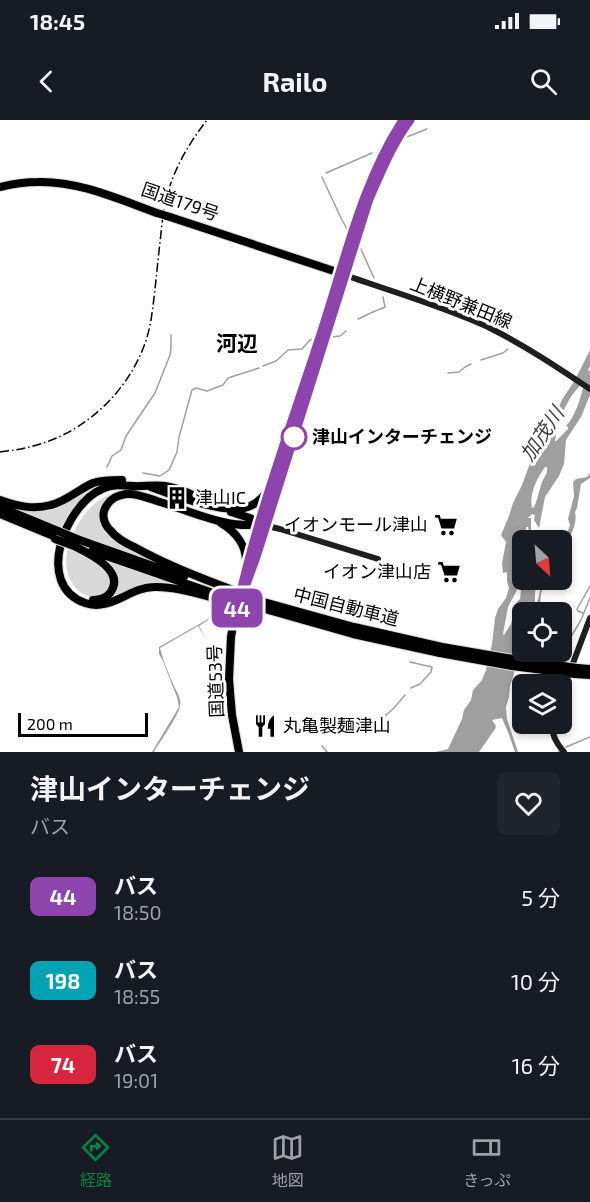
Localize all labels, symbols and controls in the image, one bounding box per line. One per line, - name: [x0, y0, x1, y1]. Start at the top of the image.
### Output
- text: 18:45: [30, 8, 85, 34]
- icon: back: [30, 65, 63, 98]
- text: Railo: [262, 65, 328, 97]
- icon: search: [527, 65, 560, 98]
- street label: 国道179号: [139, 178, 222, 225]
- street label: 上横野兼田線: [407, 272, 516, 333]
- district label: 河辺: [216, 330, 258, 355]
- water label: 加茂川: [514, 400, 569, 465]
- marker: 津山インターチェンジ: [281, 424, 307, 450]
- place label: 津山インターチェンジ: [312, 425, 492, 447]
- building icon: 津山IC: [164, 485, 190, 511]
- place label: 津山IC: [195, 486, 246, 508]
- supermarket icon: イオンモール津山: [433, 512, 459, 538]
- place label: イオンモール津山: [284, 513, 428, 535]
- north arrow: [512, 530, 572, 590]
- map controls: [512, 530, 572, 734]
- supermarket icon: イオン津山店: [436, 559, 462, 585]
- place label: イオン津山店: [323, 560, 431, 582]
- street label: 中国自動車道: [291, 582, 401, 630]
- line badge: 44: [210, 588, 264, 628]
- text: 44: [224, 596, 250, 621]
- button: locate: [512, 602, 572, 662]
- street label: 国道53号: [203, 644, 227, 718]
- button: layers: [512, 674, 572, 734]
- scale bar: [18, 710, 148, 738]
- restaurant icon: 丸亀製麺津山: [252, 713, 278, 739]
- text: 200 m: [27, 714, 73, 733]
- place label: 丸亀製麺津山: [283, 714, 391, 736]
- text: 津山インターチェンジ: [30, 771, 310, 805]
- button: heart: [497, 772, 560, 835]
- text: バス: [30, 814, 70, 838]
- text: バス: [114, 872, 158, 898]
- text: 44: [50, 884, 76, 909]
- text: 5 分: [521, 884, 560, 910]
- text: 18:50: [114, 900, 162, 924]
- text: バス: [114, 956, 158, 982]
- text: 198: [46, 968, 80, 993]
- text: 10 分: [511, 968, 560, 994]
- text: 18:55: [114, 984, 160, 1008]
- text: バス: [114, 1040, 158, 1066]
- text: 74: [51, 1052, 75, 1077]
- text: 16 分: [512, 1052, 560, 1078]
- text: 19:01: [114, 1068, 158, 1092]
- tab: 経路: [79, 1131, 112, 1191]
- tab: 地図: [271, 1131, 304, 1191]
- tab: きっぷ: [463, 1131, 511, 1191]

